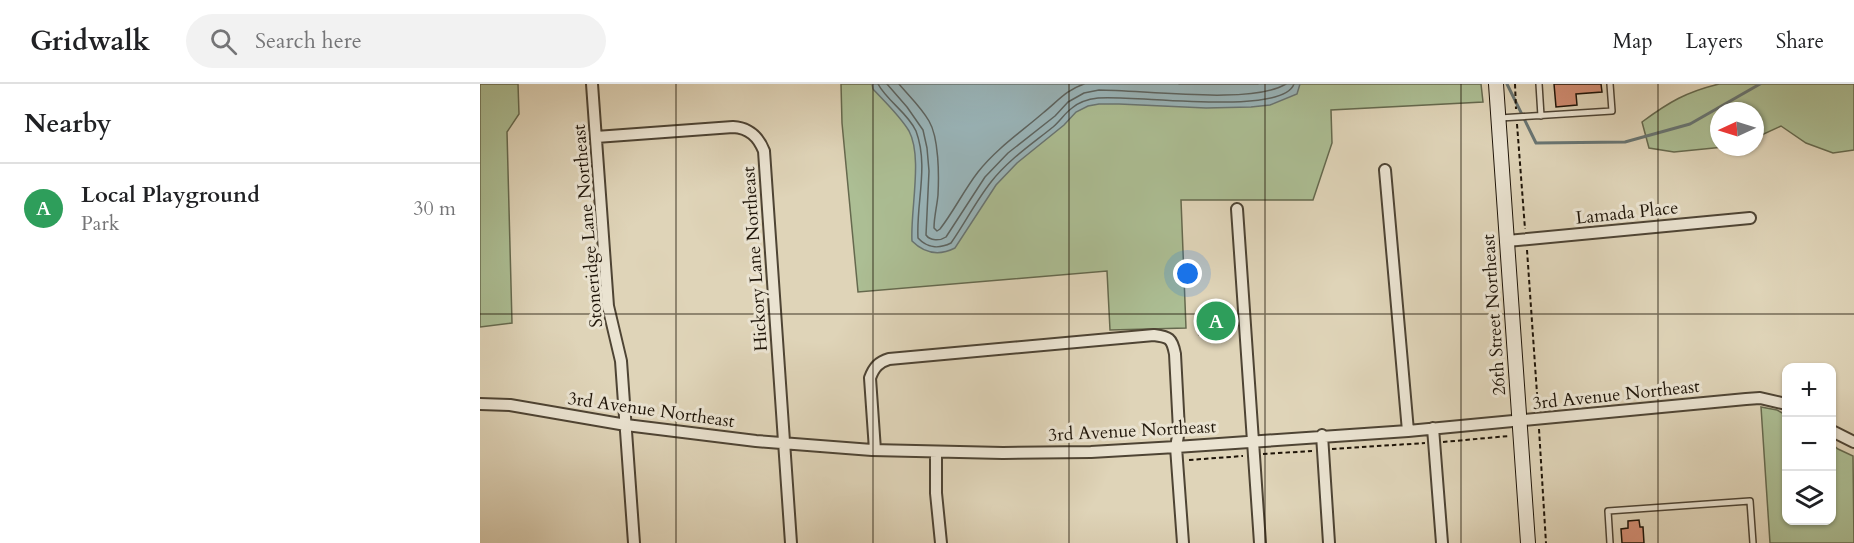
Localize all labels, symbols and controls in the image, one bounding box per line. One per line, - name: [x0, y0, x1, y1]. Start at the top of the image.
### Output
- search box: [186, 14, 606, 68]
- text: Gridwalk: [30, 22, 150, 60]
- icon: search: [207, 25, 240, 58]
- text: Search here: [255, 26, 362, 56]
- text: Map: [1613, 27, 1653, 56]
- text: Layers: [1686, 27, 1743, 56]
- text: Share: [1776, 27, 1824, 56]
- north arrow: [1710, 102, 1764, 156]
- text: Nearby: [24, 106, 112, 141]
- street label: Stoneridge Lane Northeast: [567, 123, 609, 329]
- street label: Hickory Lane Northeast: [736, 165, 774, 352]
- text: Local Playground: [81, 180, 260, 210]
- text: A: [36, 195, 51, 222]
- text: 30 m: [413, 195, 456, 222]
- street label: Lamada Place: [1574, 195, 1680, 231]
- text: Park: [81, 210, 119, 237]
- street label: 26th Street Northeast: [1476, 233, 1512, 397]
- your location: [1173, 259, 1202, 288]
- pin: A: [1196, 298, 1236, 344]
- map controls: [1782, 363, 1836, 525]
- button: +: [1782, 363, 1836, 417]
- street label: 3rd Avenue Northeast: [1531, 374, 1701, 416]
- street label: 3rd Avenue Northeast: [566, 386, 736, 434]
- street label: 3rd Avenue Northeast: [1047, 414, 1217, 448]
- button: −: [1782, 417, 1836, 471]
- button: layers: [1782, 471, 1836, 525]

